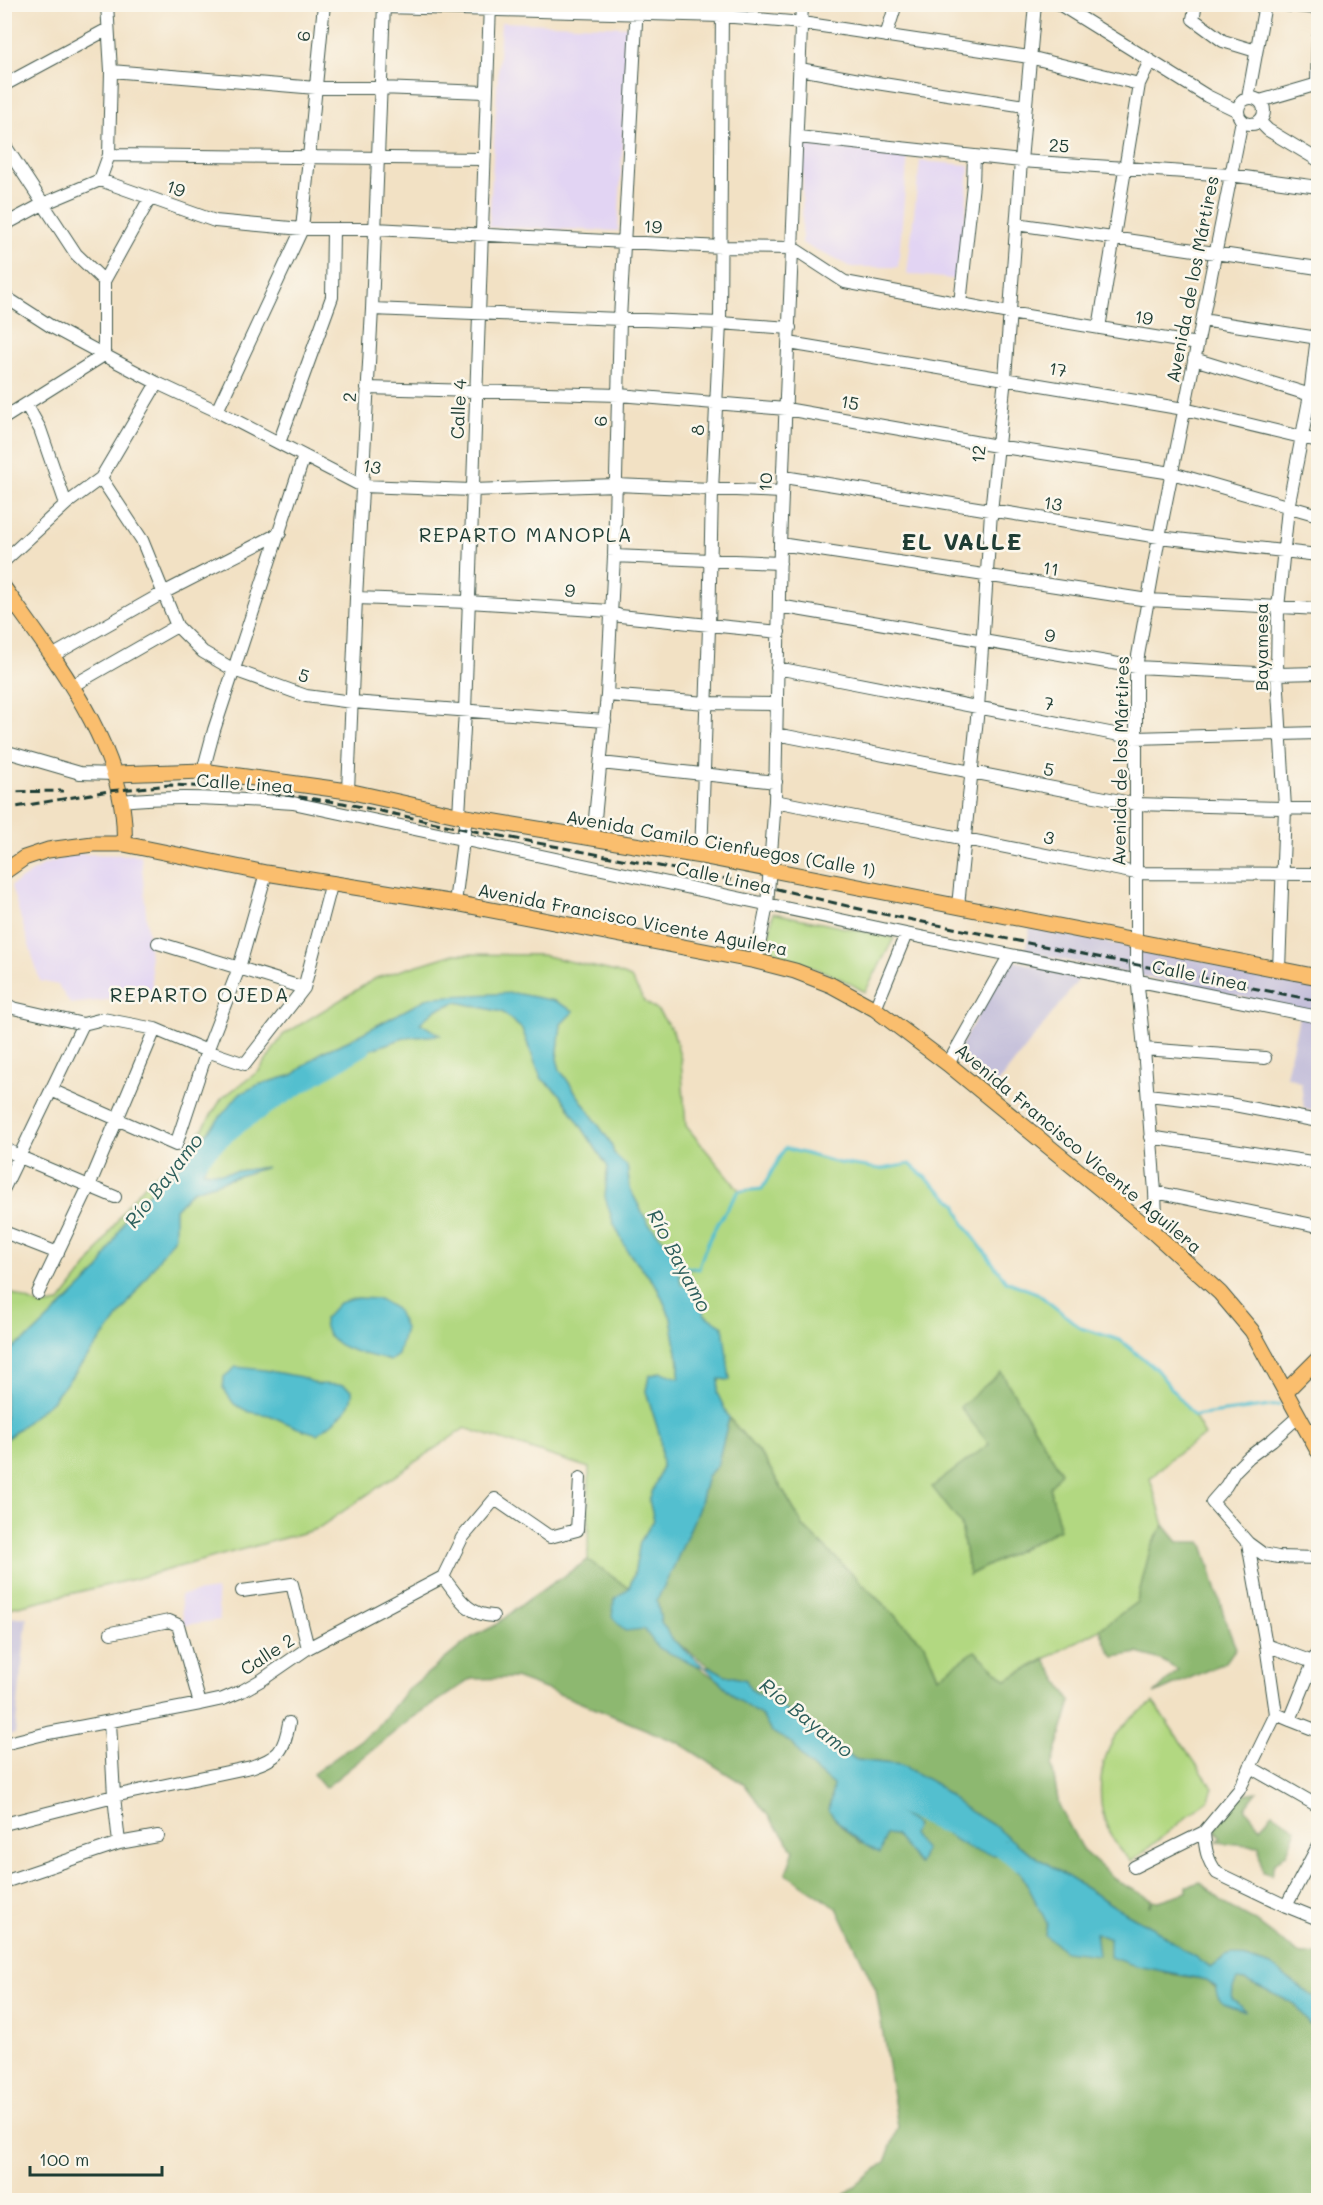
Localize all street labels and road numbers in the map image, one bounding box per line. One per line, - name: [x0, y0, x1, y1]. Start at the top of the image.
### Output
- street label: 6: [291, 30, 315, 42]
- street label: 25: [1048, 132, 1070, 158]
- street label: 19: [163, 174, 189, 203]
- street label: Avenida de los Mártires: [1160, 174, 1224, 384]
- street label: 19: [643, 214, 663, 238]
- street label: 19: [1133, 304, 1155, 330]
- street label: 17: [1047, 356, 1069, 382]
- street label: Calle 4: [444, 378, 472, 440]
- street label: 15: [839, 389, 861, 415]
- street label: 2: [337, 391, 361, 403]
- street label: 6: [588, 415, 612, 427]
- street label: 8: [685, 424, 709, 436]
- street label: 12: [965, 444, 991, 464]
- street label: 13: [361, 453, 383, 479]
- street label: 10: [753, 472, 777, 492]
- street label: 13: [1042, 490, 1064, 516]
- street label: 11: [1041, 555, 1061, 581]
- street label: 9: [564, 578, 577, 602]
- street label: Bayamesa: [1249, 603, 1273, 691]
- street label: 9: [1043, 622, 1057, 648]
- street label: Avenida de los Mártires: [1106, 656, 1134, 866]
- street label: 5: [295, 662, 313, 688]
- street label: 7: [1042, 690, 1056, 716]
- street label: 5: [1042, 756, 1056, 782]
- street label: Calle Linea: [196, 768, 294, 798]
- street label: Avenida Camilo Cienfuegos (Calle 1): [565, 804, 877, 882]
- street label: 3: [1041, 824, 1057, 850]
- street label: Calle Linea: [674, 855, 774, 899]
- street label: Avenida Francisco Vicente Aguilera: [476, 877, 790, 961]
- street label: Calle Linea: [1150, 954, 1250, 996]
- street label: Avenida Francisco Vicente Aguilera: [951, 1038, 1207, 1258]
- street label: Calle 2: [235, 1628, 299, 1680]

